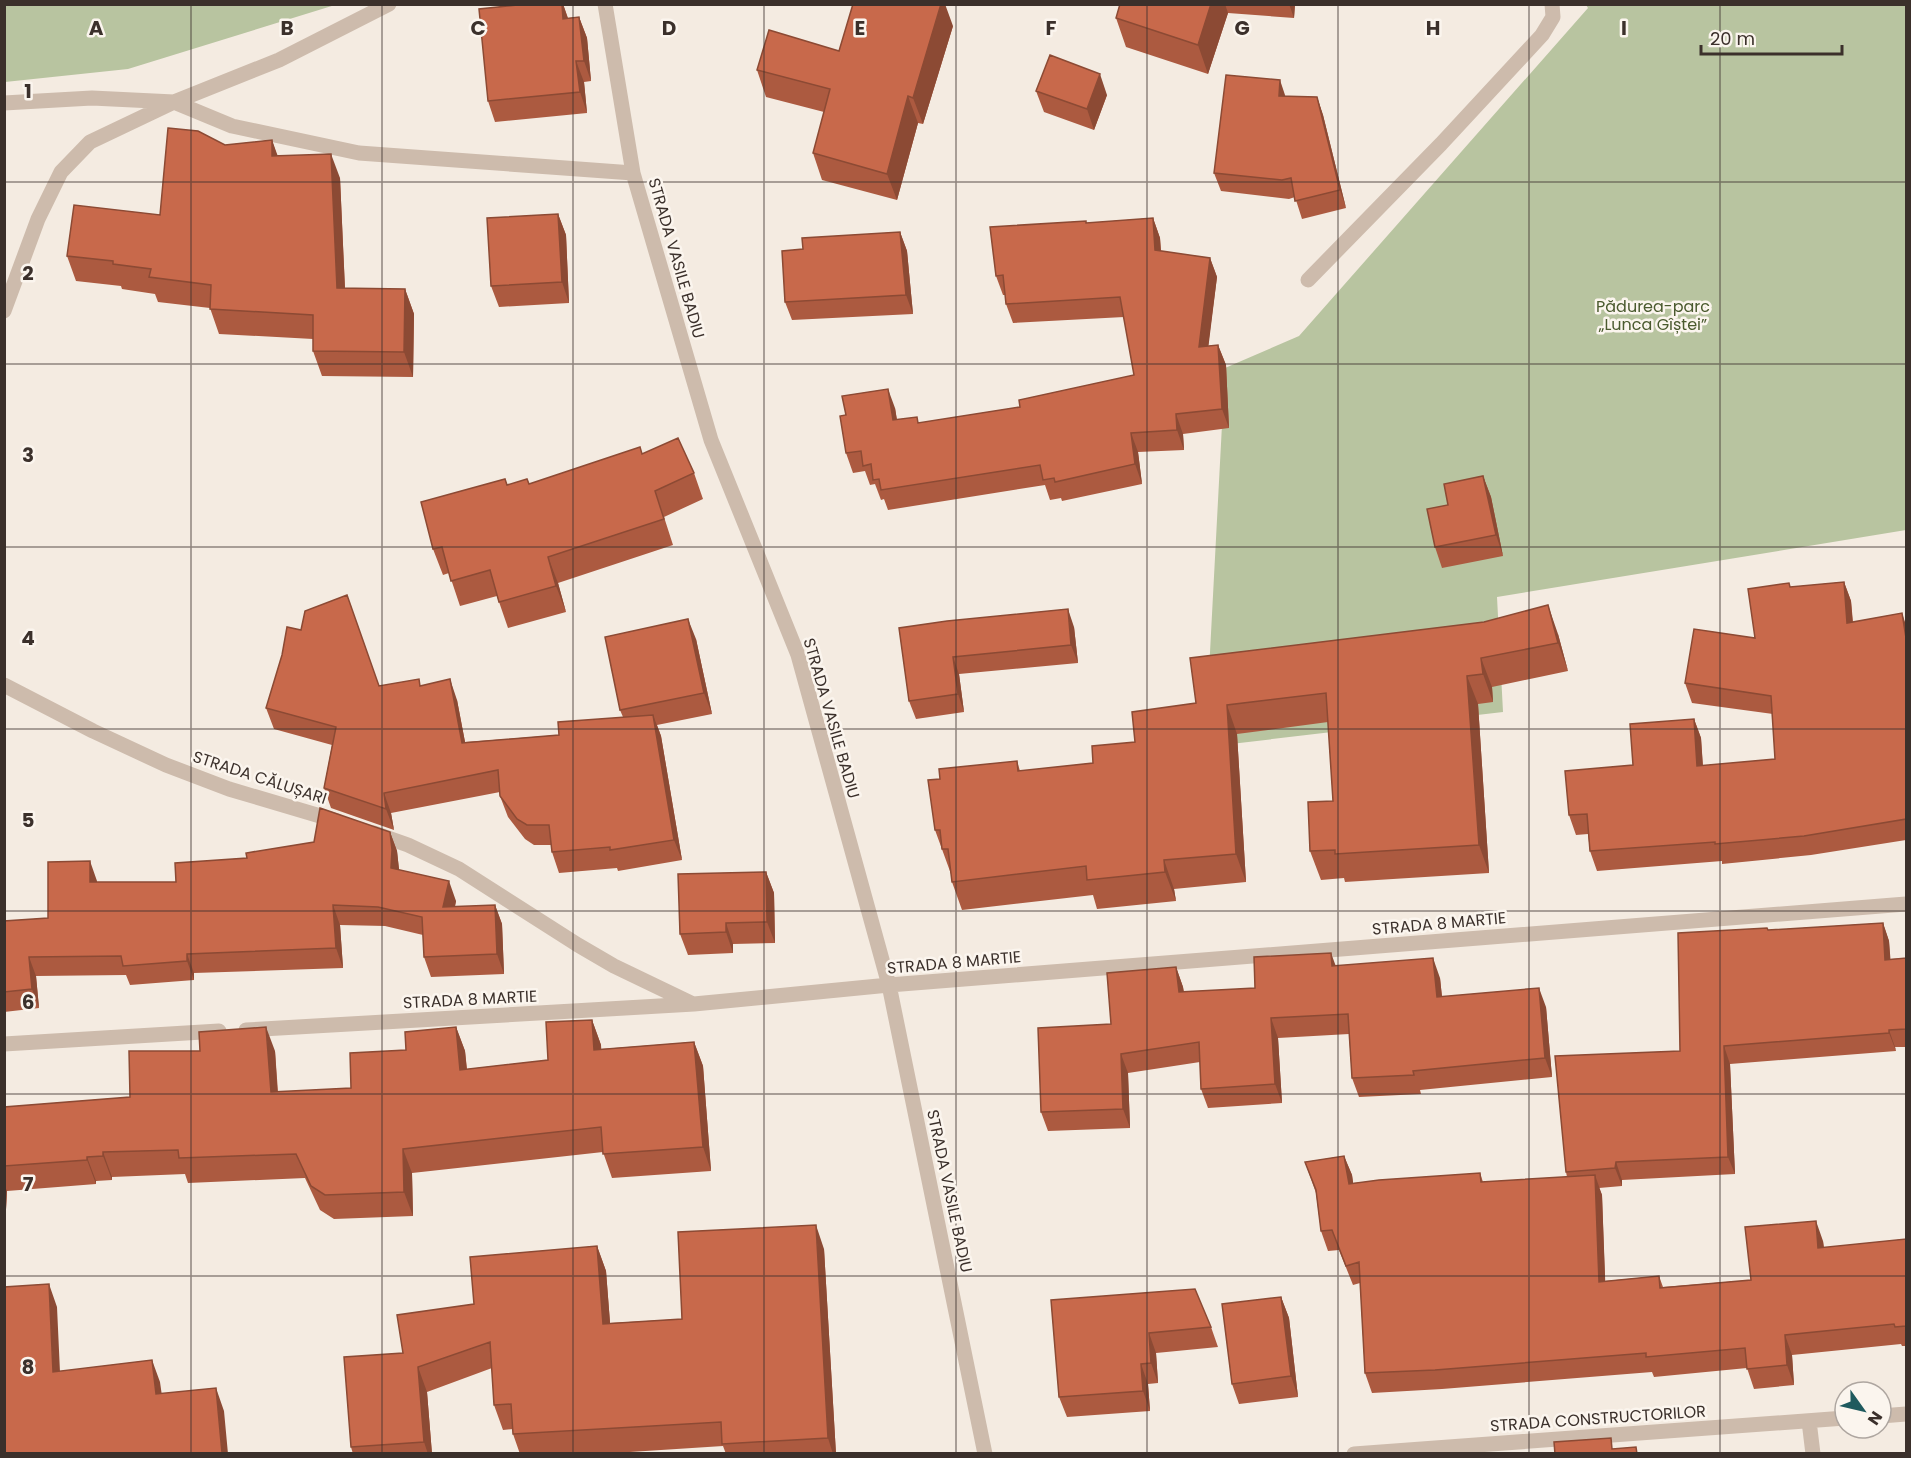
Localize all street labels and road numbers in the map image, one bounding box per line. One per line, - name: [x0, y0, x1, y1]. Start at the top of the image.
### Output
- street label: STRADA VASILE BADIU: [643, 175, 710, 341]
- street label: STRADA VASILE BADIU: [798, 635, 865, 801]
- street label: STRADA CĂLUȘARI: [190, 745, 330, 810]
- street label: STRADA 8 MARTIE: [1371, 906, 1507, 941]
- street label: STRADA 8 MARTIE: [886, 945, 1022, 980]
- street label: STRADA 8 MARTIE: [402, 984, 538, 1015]
- street label: STRADA VASILE BADIU: [921, 1108, 978, 1275]
- street label: STRADA CONSTRUCTORILOR: [1489, 1399, 1707, 1438]

